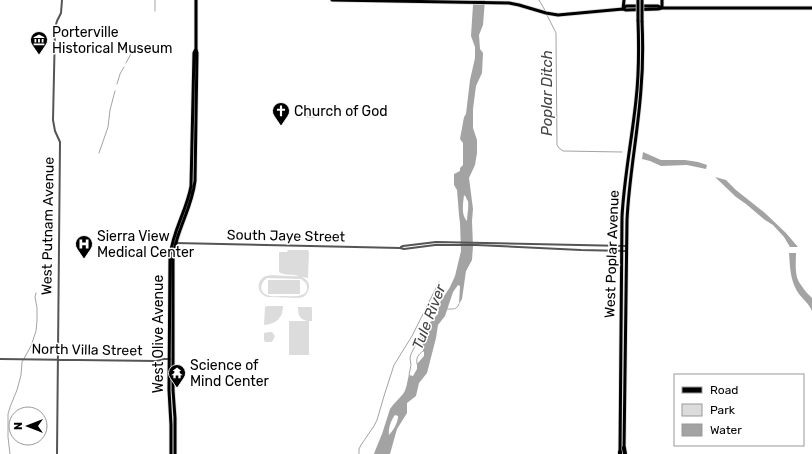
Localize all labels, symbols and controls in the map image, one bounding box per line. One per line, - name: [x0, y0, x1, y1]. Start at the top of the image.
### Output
- place label: Porterville Historical Museum: [52, 24, 172, 57]
- museum icon: Porterville Historical Museum: [29, 30, 49, 55]
- water label: Poplar Ditch: [538, 50, 556, 136]
- church icon: Church of God: [271, 101, 291, 126]
- place label: Church of God: [294, 103, 388, 120]
- street label: West Putnam Avenue: [38, 156, 58, 295]
- street label: West Poplar Avenue: [601, 189, 623, 318]
- street label: South Jaye Street: [227, 226, 346, 246]
- place label: Sierra View Medical Center: [97, 228, 195, 261]
- hospital icon: Sierra View Medical Center: [74, 234, 94, 259]
- street label: West Olive Avenue: [150, 275, 167, 393]
- water label: Tule River: [408, 281, 450, 352]
- street label: North Villa Street: [31, 341, 143, 359]
- place label: Science of Mind Center: [190, 357, 270, 390]
- temple icon: Science of Mind Center: [167, 363, 187, 388]
- legend: [674, 374, 804, 446]
- text: Road: [710, 383, 738, 397]
- text: Park: [710, 403, 736, 417]
- north arrow: [8, 406, 48, 446]
- text: N: [12, 422, 25, 430]
- text: Water: [710, 423, 742, 437]

